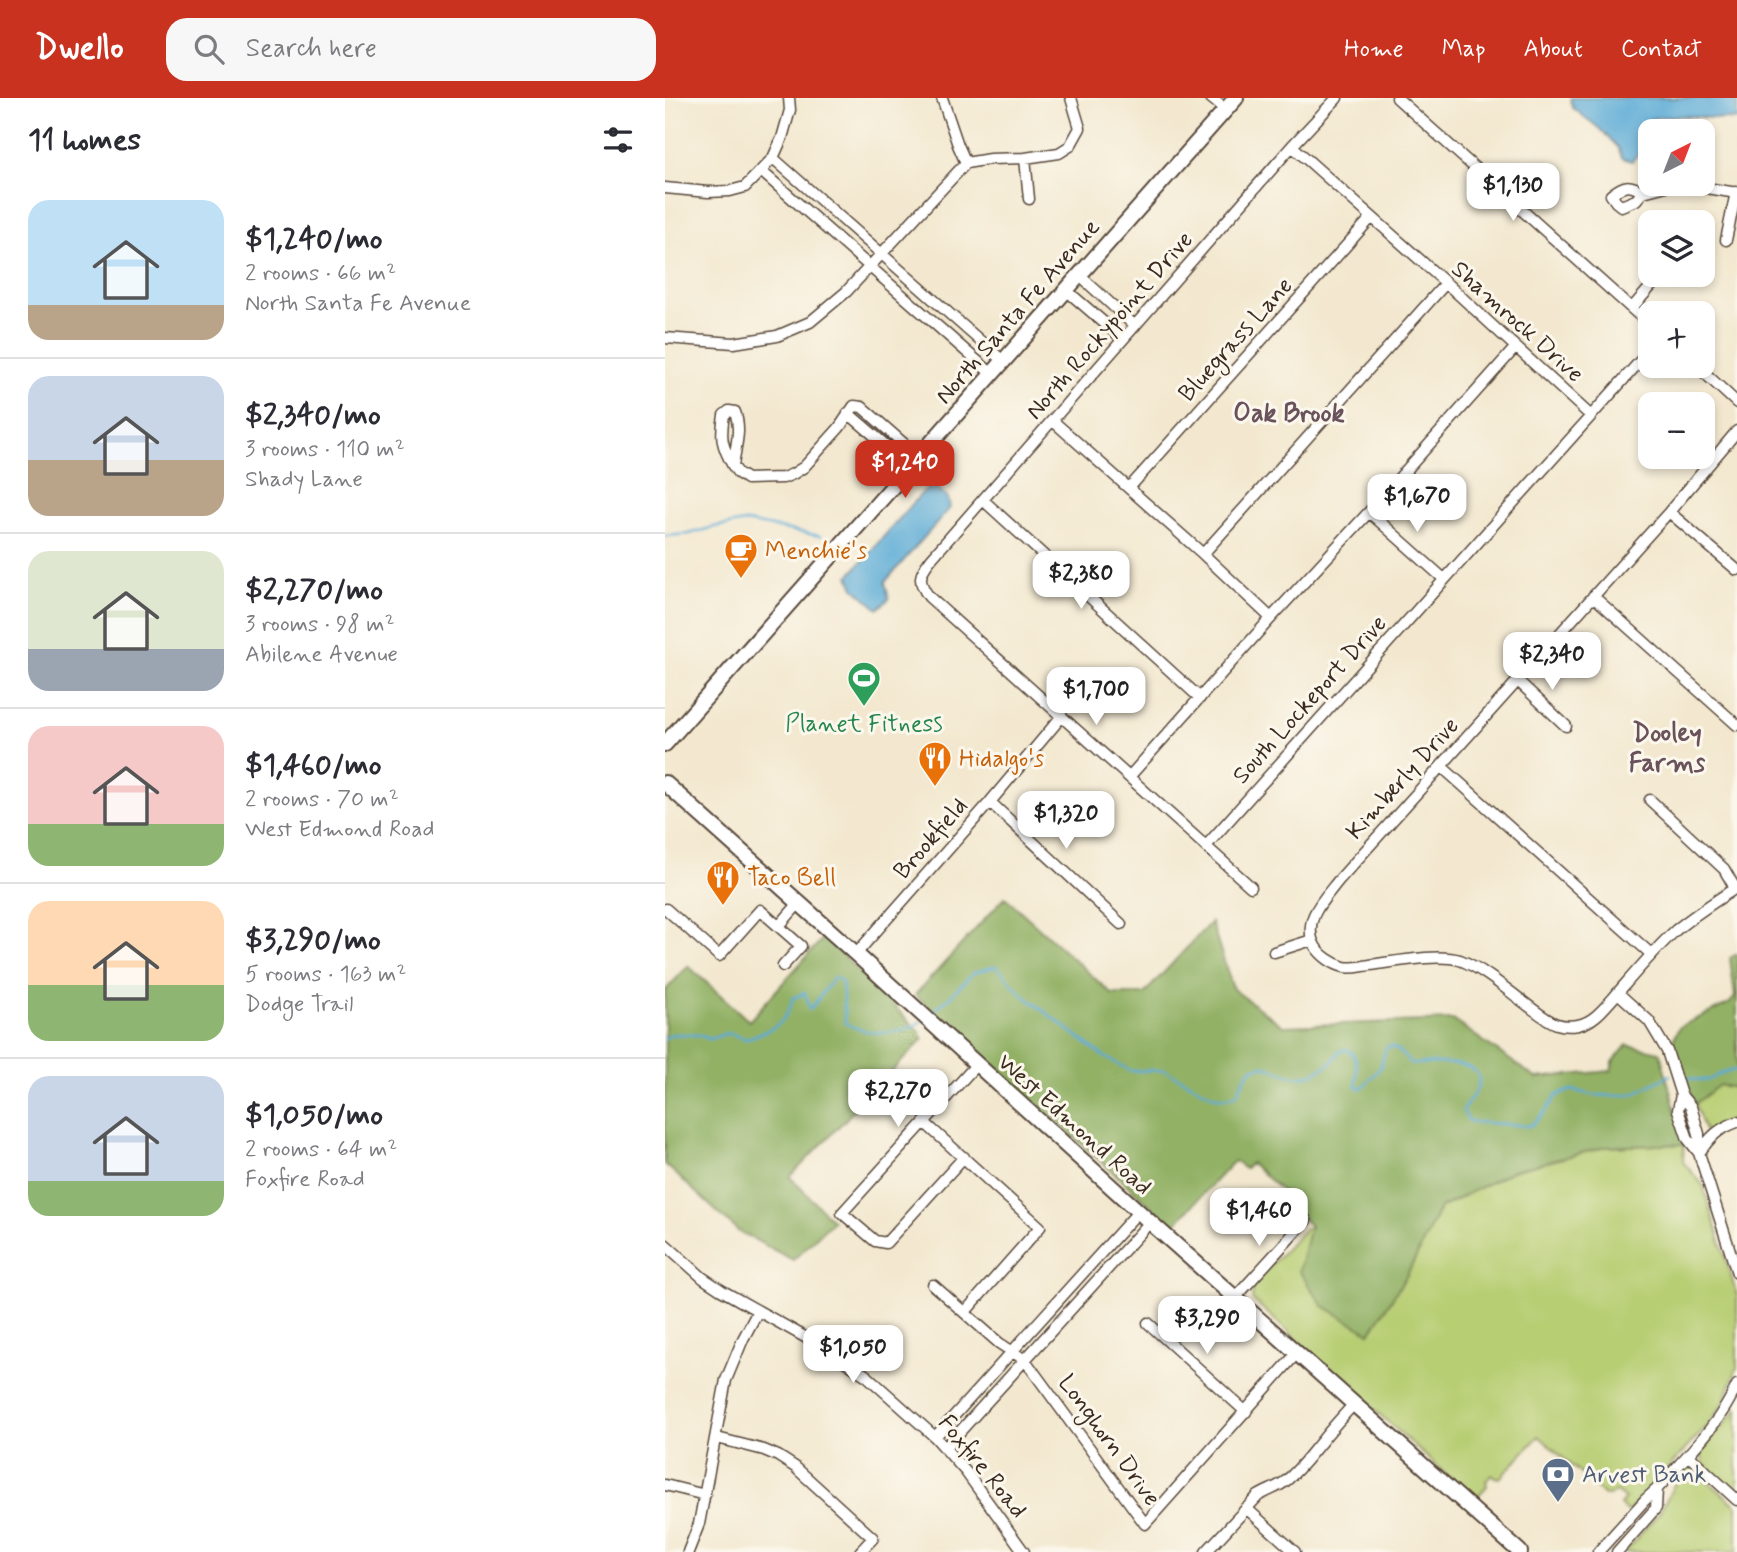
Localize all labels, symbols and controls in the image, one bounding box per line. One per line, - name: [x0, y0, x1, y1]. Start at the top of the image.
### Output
- search box: [166, 18, 656, 81]
- text: Dwello: [35, 27, 124, 71]
- icon: search: [190, 30, 228, 68]
- text: Search here: [246, 32, 377, 66]
- text: Home: [1344, 34, 1404, 65]
- text: Map: [1442, 34, 1486, 65]
- text: About: [1524, 34, 1583, 65]
- text: Contact: [1621, 34, 1702, 65]
- north arrow: [1638, 119, 1715, 196]
- map controls: [1638, 119, 1715, 469]
- text: 11 homes: [28, 121, 141, 160]
- icon: filters: [599, 121, 637, 159]
- pin: $1,130: [1456, 164, 1570, 223]
- text: $1,130: [1483, 171, 1543, 201]
- button: layers: [1638, 210, 1715, 287]
- street label: North Santa Fe Avenue: [929, 213, 1107, 411]
- text: $1,240/mo: [245, 220, 383, 259]
- street label: North Rockypoint Drive: [1020, 225, 1201, 427]
- icon: home: [84, 228, 168, 312]
- street label: Shamrock Drive: [1444, 254, 1590, 390]
- text: 2 rooms · 66 m²: [245, 259, 396, 289]
- street label: Bluegrass Lane: [1172, 271, 1302, 410]
- text: North Santa Fe Avenue: [245, 289, 471, 319]
- button: +: [1638, 301, 1715, 378]
- button: −: [1638, 392, 1715, 469]
- text: $2,340/mo: [245, 396, 381, 435]
- district label: Oak Brook: [1233, 397, 1345, 431]
- icon: home: [84, 404, 168, 488]
- text: 3 rooms · 110 m²: [245, 435, 405, 465]
- pin: $1,240: [848, 440, 962, 500]
- text: $1,240: [871, 448, 939, 478]
- text: Shady Lane: [245, 465, 363, 495]
- pin: $1,670: [1360, 474, 1474, 534]
- text: $1,670: [1383, 482, 1451, 512]
- cafe icon: Menchie's: [722, 531, 760, 580]
- place label: Menchie's: [765, 536, 867, 567]
- pin: $2,380: [1024, 552, 1138, 611]
- text: $2,380: [1049, 559, 1113, 589]
- text: $2,270/mo: [245, 571, 383, 610]
- icon: home: [84, 579, 168, 663]
- street label: South Lockeport Drive: [1226, 609, 1394, 791]
- text: 3 rooms · 98 m²: [245, 610, 395, 640]
- pin: $2,340: [1495, 632, 1609, 692]
- text: Abilene Avenue: [245, 640, 398, 670]
- text: $2,340: [1519, 640, 1585, 670]
- sports icon: Planet Fitness: [845, 659, 883, 708]
- pin: $1,700: [1039, 668, 1153, 727]
- text: $1,700: [1062, 675, 1130, 705]
- place label: Planet Fitness: [785, 709, 943, 740]
- street label: Kimberly Drive: [1340, 711, 1466, 847]
- district label: Dooley Farms: [1629, 717, 1706, 781]
- restaurant icon: Hidalgo's: [916, 739, 954, 788]
- place label: Hidalgo's: [959, 744, 1045, 775]
- text: $1,460/mo: [245, 746, 381, 785]
- icon: home: [84, 754, 168, 838]
- text: 2 rooms · 70 m²: [245, 785, 399, 815]
- street label: Brookfield: [887, 792, 975, 886]
- pin: $1,320: [1009, 792, 1123, 851]
- text: $1,320: [1033, 799, 1099, 829]
- text: West Edmond Road: [245, 815, 434, 845]
- restaurant icon: Taco Bell: [704, 858, 742, 907]
- place label: Taco Bell: [747, 863, 836, 894]
- text: $3,290/mo: [245, 921, 381, 960]
- icon: home: [84, 929, 168, 1013]
- text: 5 rooms · 163 m²: [245, 960, 407, 990]
- text: Dodge Trail: [245, 990, 353, 1020]
- street label: West Edmond Road: [990, 1047, 1158, 1203]
- pin: $2,270: [841, 1070, 955, 1129]
- text: $2,270: [864, 1077, 932, 1107]
- text: $1,050/mo: [245, 1096, 383, 1135]
- icon: home: [84, 1104, 168, 1188]
- text: 2 rooms · 64 m²: [245, 1135, 397, 1165]
- text: Foxfire Road: [245, 1165, 365, 1195]
- pin: $1,460: [1202, 1188, 1316, 1248]
- text: $1,460: [1226, 1196, 1292, 1226]
- pin: $3,290: [1150, 1296, 1264, 1356]
- text: $3,290: [1174, 1304, 1240, 1334]
- pin: $1,050: [796, 1326, 910, 1385]
- text: $1,050: [819, 1333, 887, 1363]
- street label: Longhorn Drive: [1049, 1369, 1167, 1514]
- street label: Foxfire Road: [930, 1409, 1033, 1525]
- bank icon: Arvest Bank: [1539, 1455, 1577, 1504]
- place label: Arvest Bank: [1582, 1460, 1706, 1491]

